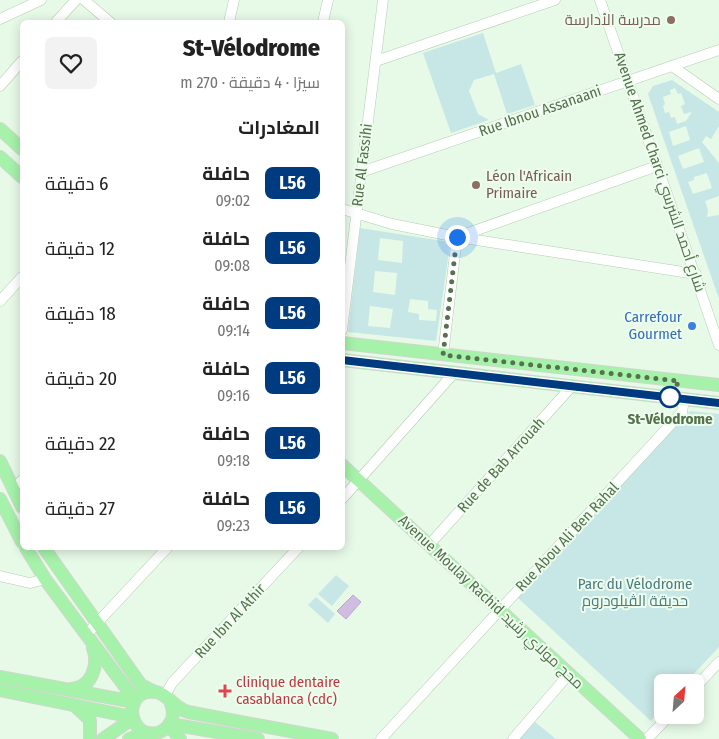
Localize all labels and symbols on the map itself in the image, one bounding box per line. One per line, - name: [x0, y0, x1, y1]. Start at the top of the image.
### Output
- place label: مدرسة الأدارسة: [565, 11, 661, 29]
- marker: مدرسة الأدارسة: [665, 14, 677, 26]
- street label: Avenue Ahmed Charci شارع أحمد الشرسي: [608, 49, 711, 295]
- street label: Rue Ibnou Assanaani: [477, 82, 603, 140]
- street label: Rue Al Fassihi: [348, 123, 376, 207]
- place label: Léon l'Africain Primaire: [486, 167, 572, 202]
- marker: Léon l'Africain Primaire: [470, 179, 482, 191]
- your location: [445, 225, 470, 250]
- place label: Carrefour Gourmet: [624, 308, 683, 343]
- marker: Carrefour Gourmet: [686, 320, 698, 332]
- marker: St-Vélodrome: [659, 386, 681, 408]
- place label: St-Vélodrome: [627, 410, 713, 428]
- street label: Rue de Bab Arrouah: [454, 414, 548, 516]
- street label: Rue Abou Ali Ben Rahal: [512, 479, 622, 595]
- street label: Avenue Moulay Rachid محج مولاي رشيد: [393, 511, 587, 695]
- park label: Parc du Vélodrome حديقة الڤيلودروم: [578, 575, 692, 611]
- street label: Rue Ibn Al Athir: [191, 579, 270, 662]
- place label: clinique dentaire casablanca (cdc): [236, 673, 340, 708]
- north arrow: [654, 674, 704, 724]
- marker: clinique dentaire casablanca (cdc): [218, 684, 232, 698]

